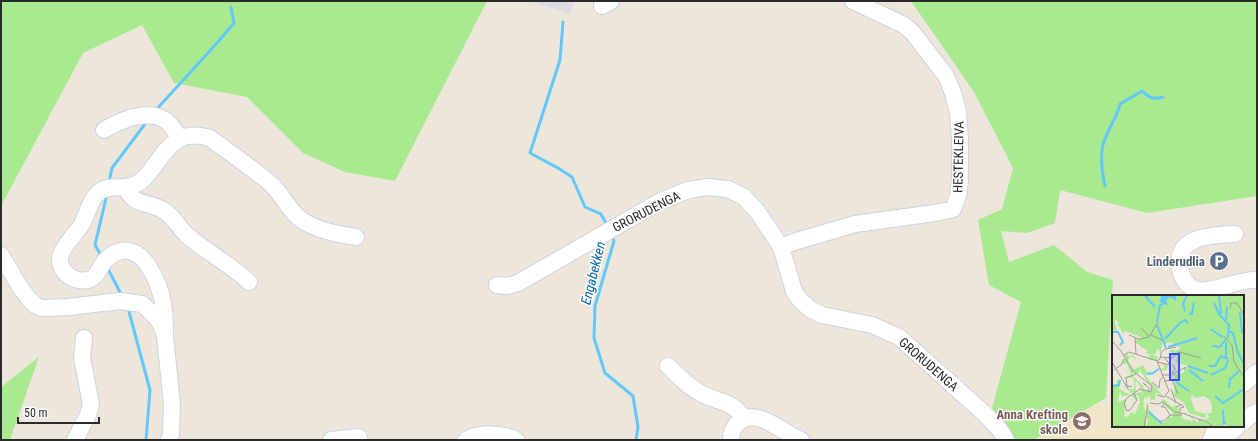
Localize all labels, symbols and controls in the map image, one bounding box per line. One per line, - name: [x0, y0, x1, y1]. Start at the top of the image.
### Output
- street label: HESTEKLEIVA: [950, 120, 967, 193]
- street label: GRORUDENGA: [610, 188, 683, 235]
- water label: Engabekken: [577, 240, 609, 306]
- parking icon: Linderudlia: [1208, 250, 1230, 272]
- place label: Linderudlia: [1147, 254, 1205, 269]
- inset map: [1112, 295, 1244, 427]
- street label: GRORUDENGA: [896, 335, 962, 395]
- scale bar: [18, 399, 99, 425]
- text: 50 m: [24, 406, 48, 420]
- place label: Anna Krefting skole: [997, 407, 1068, 437]
- school or university icon: Anna Krefting skole: [1071, 410, 1093, 432]

